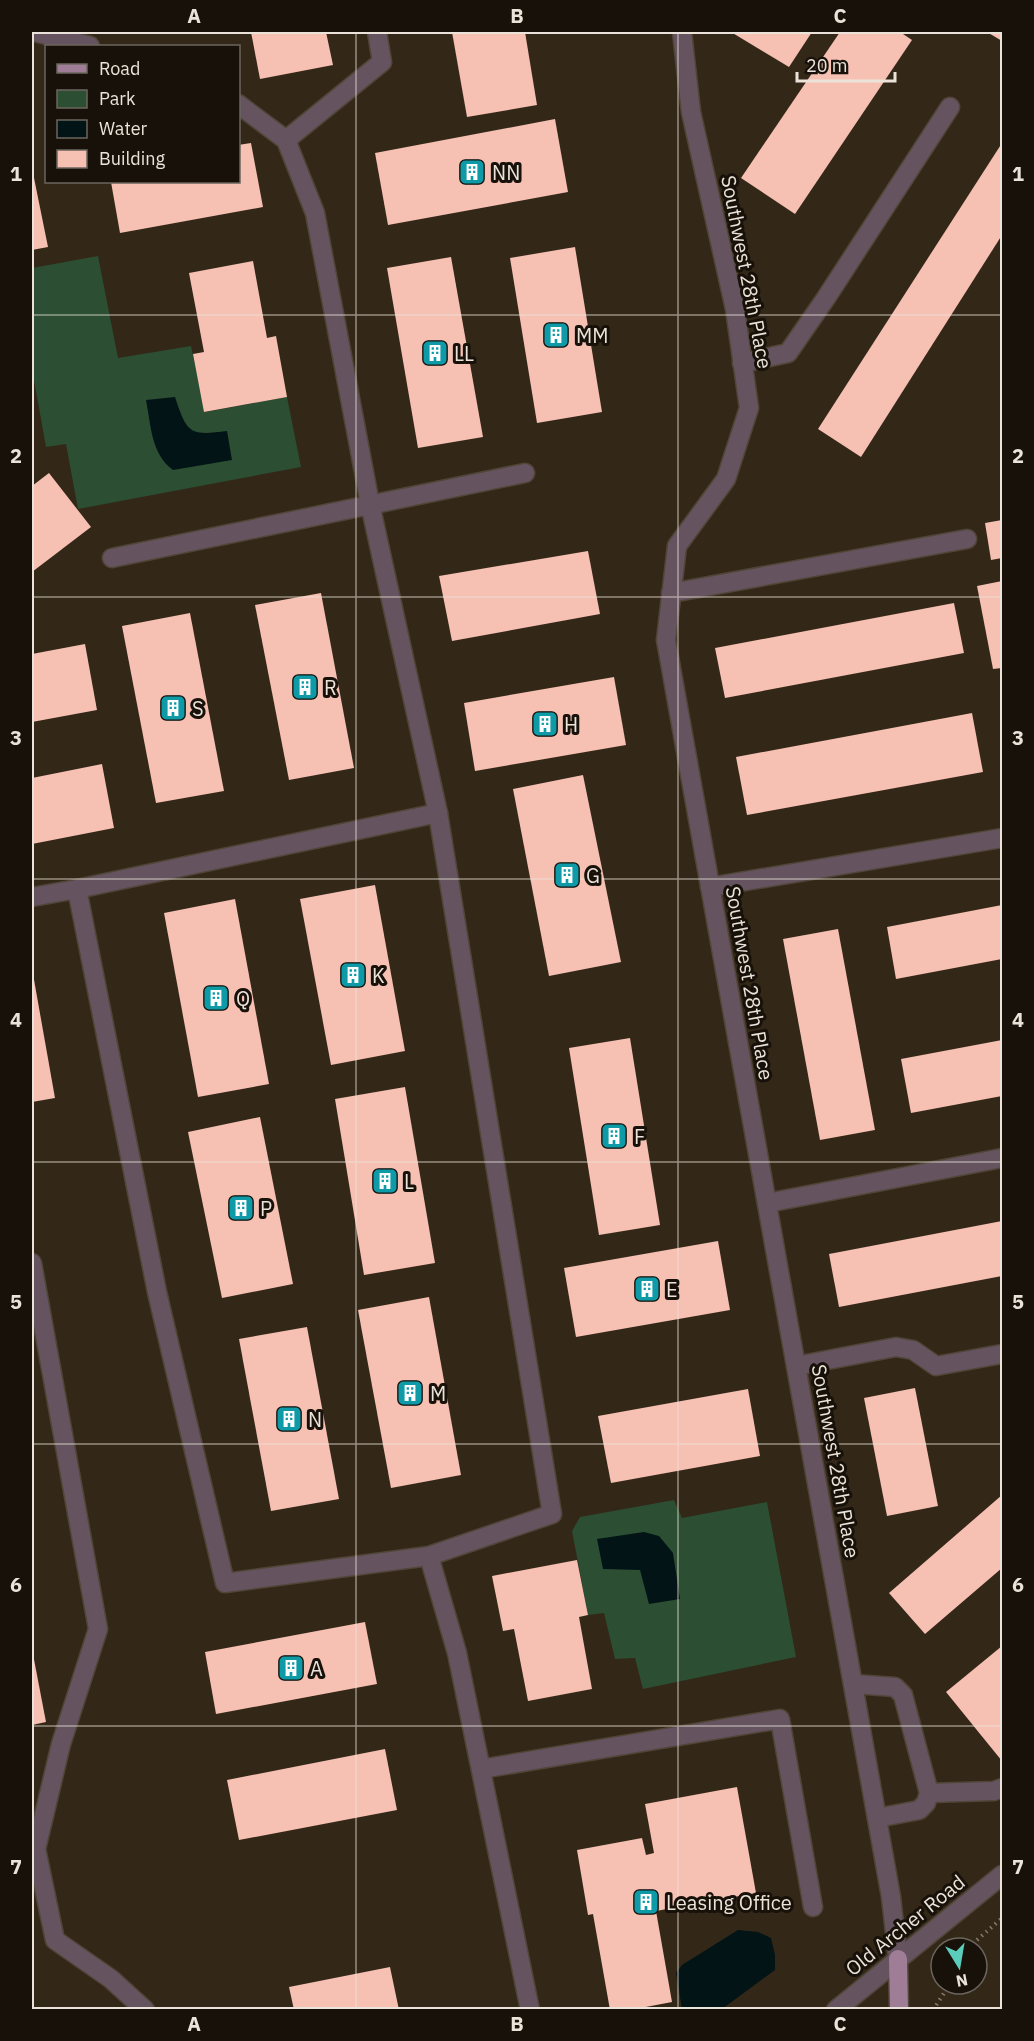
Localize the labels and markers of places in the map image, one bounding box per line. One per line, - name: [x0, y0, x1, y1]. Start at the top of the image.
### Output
- building icon: NN: [457, 157, 487, 187]
- place label: NN: [492, 159, 520, 186]
- building icon: MM: [541, 320, 571, 350]
- place label: MM: [576, 322, 608, 349]
- building icon: LL: [420, 338, 450, 368]
- place label: LL: [454, 340, 474, 367]
- building icon: R: [290, 672, 320, 702]
- place label: R: [324, 674, 337, 701]
- building icon: S: [158, 693, 188, 723]
- place label: S: [192, 695, 204, 722]
- building icon: H: [530, 709, 560, 739]
- place label: H: [564, 711, 578, 738]
- building icon: G: [552, 860, 582, 890]
- place label: G: [586, 862, 600, 889]
- building icon: K: [338, 960, 368, 990]
- place label: K: [372, 962, 385, 989]
- building icon: Q: [201, 983, 231, 1013]
- place label: Q: [236, 985, 250, 1012]
- building icon: F: [599, 1121, 629, 1151]
- place label: F: [634, 1123, 645, 1150]
- building icon: L: [370, 1166, 400, 1196]
- place label: L: [404, 1168, 414, 1195]
- building icon: P: [226, 1193, 256, 1223]
- place label: P: [260, 1195, 272, 1222]
- building icon: E: [632, 1274, 662, 1304]
- place label: E: [666, 1276, 678, 1303]
- building icon: M: [395, 1378, 425, 1408]
- place label: M: [430, 1380, 446, 1407]
- building icon: N: [274, 1404, 304, 1434]
- place label: N: [308, 1406, 322, 1433]
- building icon: A: [276, 1653, 306, 1683]
- place label: A: [310, 1655, 323, 1682]
- building icon: Leasing Office: [631, 1887, 661, 1917]
- place label: Leasing Office: [666, 1889, 792, 1916]

